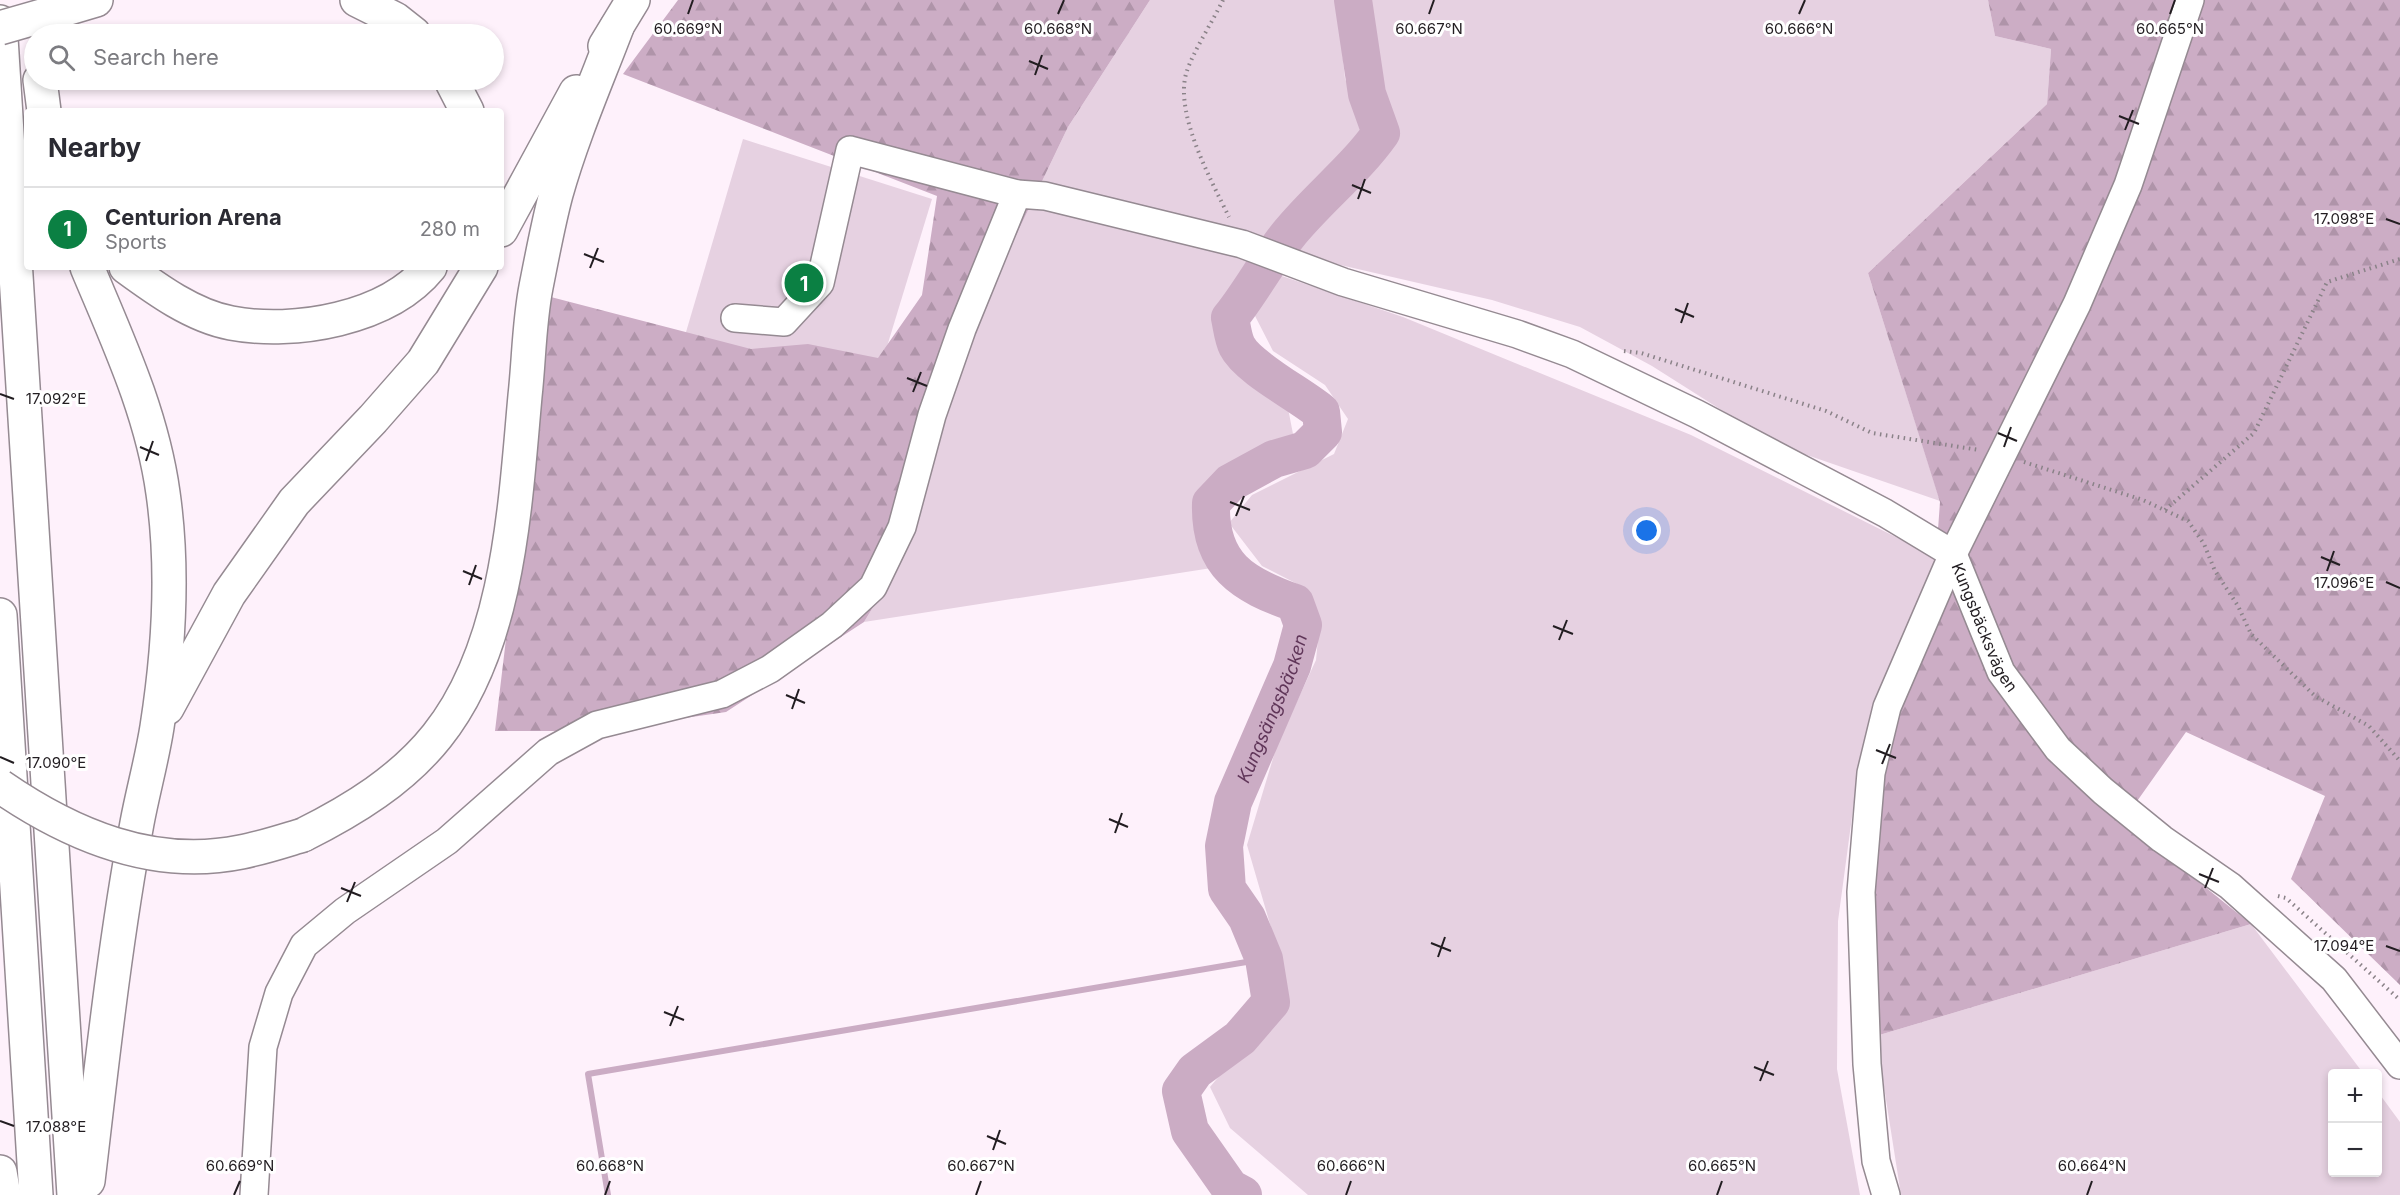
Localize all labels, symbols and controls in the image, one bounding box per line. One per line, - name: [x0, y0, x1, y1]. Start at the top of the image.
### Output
- text: 60.669°N: [654, 19, 722, 38]
- text: 60.668°N: [1024, 19, 1092, 38]
- text: 60.667°N: [1395, 19, 1463, 38]
- text: 60.666°N: [1765, 19, 1833, 38]
- text: 60.665°N: [2136, 19, 2204, 38]
- search box: [24, 24, 504, 90]
- icon: search: [45, 41, 78, 74]
- text: Search here: [93, 44, 219, 70]
- text: Nearby: [48, 132, 141, 163]
- text: Centurion Arena: [105, 204, 282, 230]
- text: 17.098°E: [2314, 209, 2374, 228]
- text: 1: [63, 217, 72, 241]
- text: 280 m: [420, 217, 480, 241]
- text: Sports: [105, 230, 167, 254]
- pin: 1: [784, 260, 824, 306]
- text: 17.092°E: [26, 389, 86, 408]
- your location: [1632, 516, 1661, 545]
- street label: Kungsbäcksvägen: [1948, 560, 2022, 696]
- text: 17.096°E: [2314, 573, 2374, 592]
- water label: Kungsängsbäcken: [1232, 632, 1311, 786]
- text: 17.090°E: [26, 753, 86, 772]
- text: 17.094°E: [2314, 936, 2374, 955]
- map controls: [2328, 1069, 2382, 1177]
- button: +: [2328, 1069, 2382, 1123]
- text: 17.088°E: [26, 1117, 86, 1136]
- button: −: [2328, 1123, 2382, 1177]
- text: 60.669°N: [206, 1156, 274, 1175]
- text: 60.668°N: [576, 1156, 644, 1175]
- text: 60.667°N: [947, 1156, 1015, 1175]
- text: 60.666°N: [1317, 1156, 1385, 1175]
- text: 60.665°N: [1688, 1156, 1756, 1175]
- text: 60.664°N: [2058, 1156, 2126, 1175]

